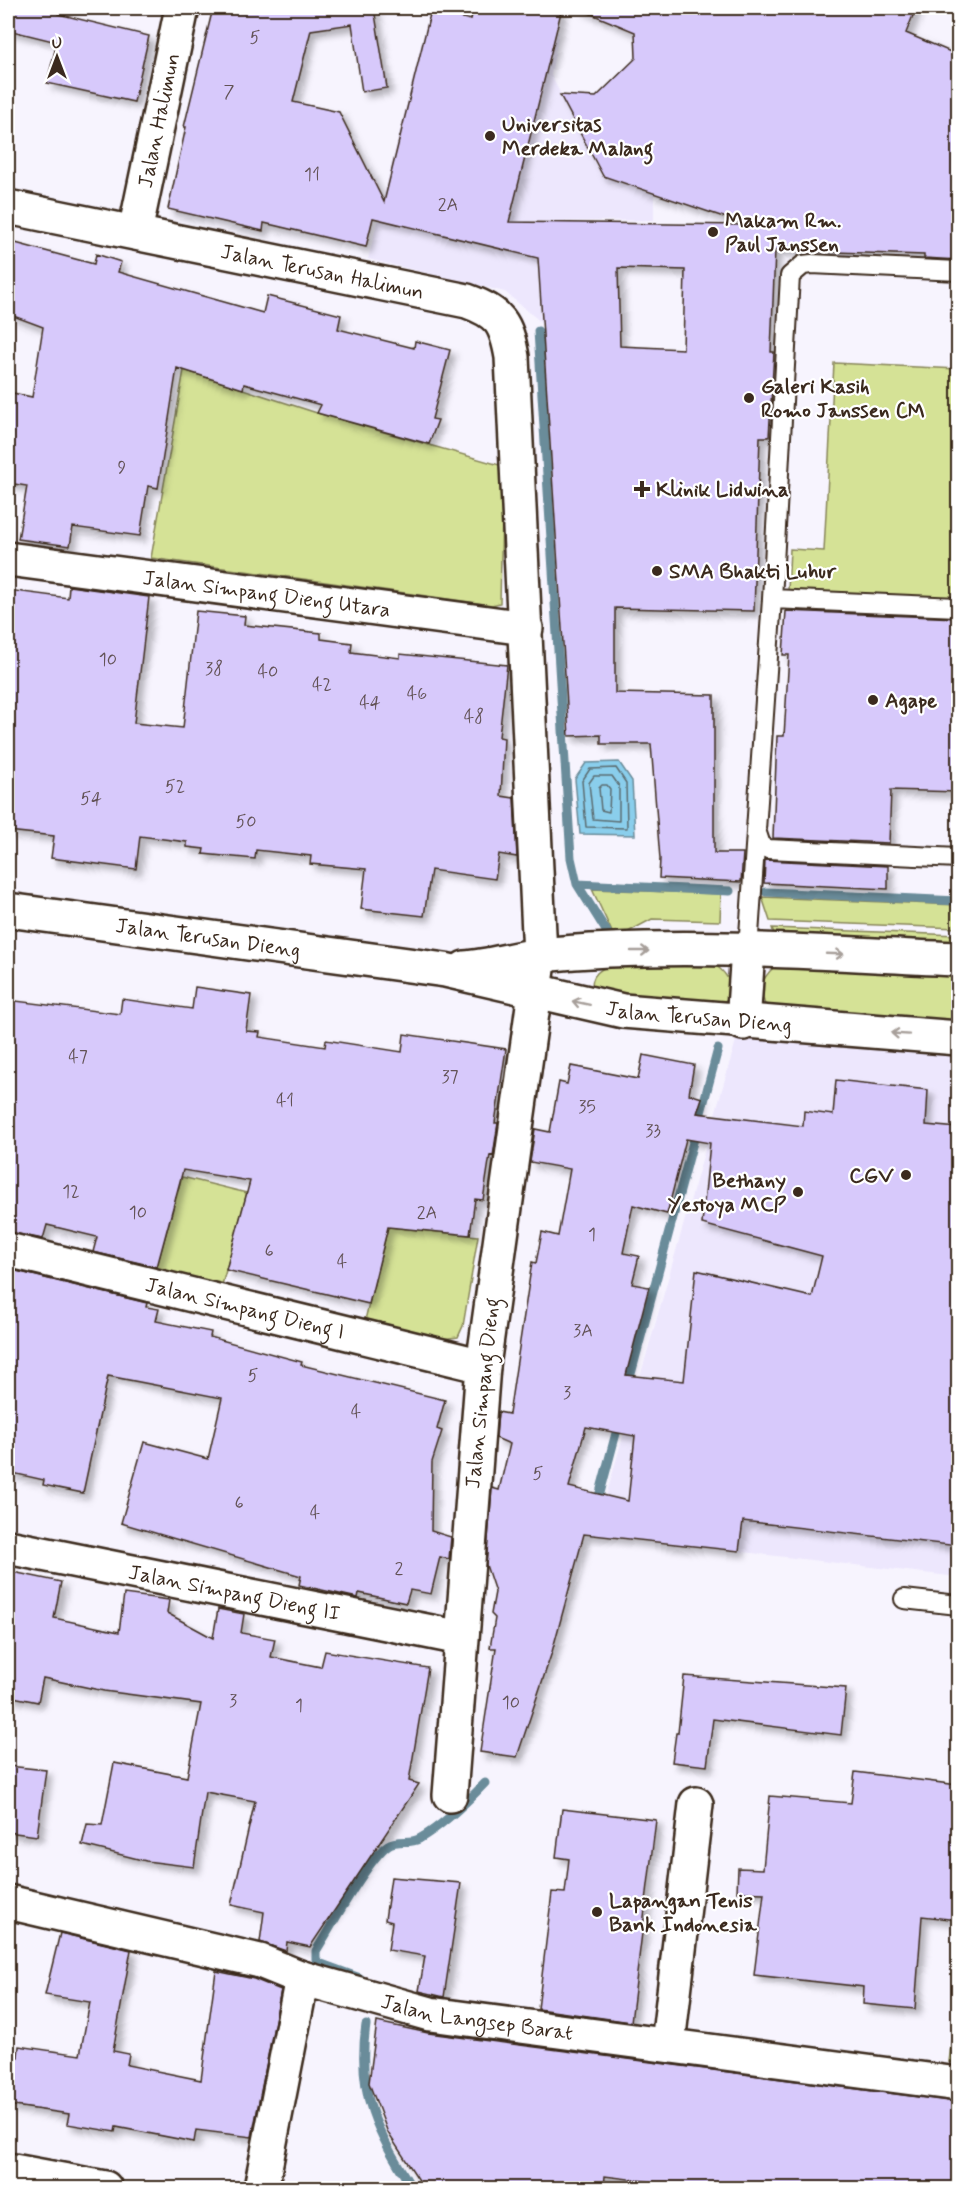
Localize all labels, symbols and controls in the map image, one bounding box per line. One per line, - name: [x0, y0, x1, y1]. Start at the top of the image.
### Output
- house number: 5: [250, 26, 261, 50]
- north arrow: [27, 27, 87, 87]
- text: U: [52, 33, 62, 54]
- street label: Jalan Halimun: [132, 51, 187, 191]
- house number: 7: [224, 80, 235, 104]
- place label: Universitas Merdeka Malang: [502, 111, 654, 165]
- marker: Universitas Merdeka Malang: [483, 129, 497, 143]
- house number: 11: [304, 163, 320, 187]
- house number: 2A: [438, 193, 458, 217]
- place label: Makam Rm. Paul Janssen: [725, 207, 841, 259]
- marker: Makam Rm. Paul Janssen: [706, 225, 720, 239]
- street label: Jalan Terusan Halimun: [218, 238, 426, 307]
- place label: Galeri Kasih Romo Janssen CM: [761, 373, 925, 425]
- marker: Galeri Kasih Romo Janssen CM: [742, 391, 756, 405]
- house number: 9: [118, 456, 127, 480]
- place label: Klinik Lidwina: [656, 476, 789, 504]
- marker: Klinik Lidwina: [633, 480, 651, 498]
- place label: SMA Bhakti Luhur: [669, 558, 837, 586]
- street label: Jalan Simpang Dieng Utara: [141, 564, 392, 625]
- marker: SMA Bhakti Luhur: [650, 564, 664, 578]
- house number: 10: [99, 648, 117, 672]
- house number: 38: [205, 657, 223, 681]
- house number: 40: [258, 660, 278, 684]
- house number: 42: [312, 673, 332, 697]
- house number: 46: [407, 682, 427, 706]
- place label: Agape: [885, 687, 937, 715]
- house number: 44: [359, 691, 381, 715]
- marker: Agape: [866, 693, 880, 707]
- house number: 48: [464, 705, 484, 729]
- house number: 52: [165, 775, 185, 799]
- house number: 54: [80, 787, 102, 811]
- house number: 50: [235, 810, 257, 834]
- street label: Jalan Terusan Dieng: [114, 912, 302, 965]
- one-way arrow: [630, 945, 650, 957]
- one-way arrow: [825, 948, 845, 959]
- street label: Jalan Terusan Dieng: [603, 994, 793, 1040]
- one-way arrow: [572, 996, 591, 1008]
- one-way arrow: [891, 1028, 911, 1039]
- house number: 47: [68, 1045, 88, 1069]
- house number: 37: [441, 1065, 459, 1089]
- house number: 41: [276, 1089, 294, 1113]
- house number: 35: [578, 1095, 596, 1119]
- house number: 33: [645, 1119, 661, 1143]
- place label: CGV: [849, 1162, 894, 1190]
- place label: Bethany Yestoya MCP: [668, 1167, 786, 1219]
- marker: CGV: [899, 1168, 913, 1182]
- house number: 12: [62, 1180, 80, 1204]
- marker: Bethany Yestoya MCP: [791, 1185, 805, 1199]
- house number: 10: [129, 1201, 147, 1225]
- house number: 2A: [417, 1201, 437, 1225]
- house number: 1: [588, 1223, 596, 1247]
- house number: 6: [264, 1239, 274, 1263]
- house number: 4: [337, 1250, 347, 1274]
- street label: Jalan Simpang Dieng I: [142, 1271, 347, 1347]
- street label: Jalan Simpang Dieng: [459, 1296, 509, 1490]
- house number: 3A: [573, 1319, 593, 1343]
- house number: 5: [248, 1364, 259, 1388]
- house number: 3: [563, 1381, 571, 1405]
- house number: 4: [351, 1400, 361, 1424]
- house number: 5: [533, 1462, 544, 1486]
- house number: 6: [234, 1491, 244, 1515]
- house number: 4: [310, 1501, 320, 1525]
- house number: 2: [395, 1557, 404, 1581]
- street label: Jalan Simpang Dieng II: [126, 1559, 343, 1628]
- house number: 3: [229, 1689, 237, 1713]
- house number: 10: [502, 1691, 520, 1715]
- house number: 1: [295, 1694, 303, 1718]
- place label: Lapangan Tenis Bank Indonesia: [609, 1887, 758, 1939]
- marker: Lapangan Tenis Bank Indonesia: [590, 1905, 604, 1919]
- street label: Jalan Langsep Barat: [378, 1988, 575, 2048]

